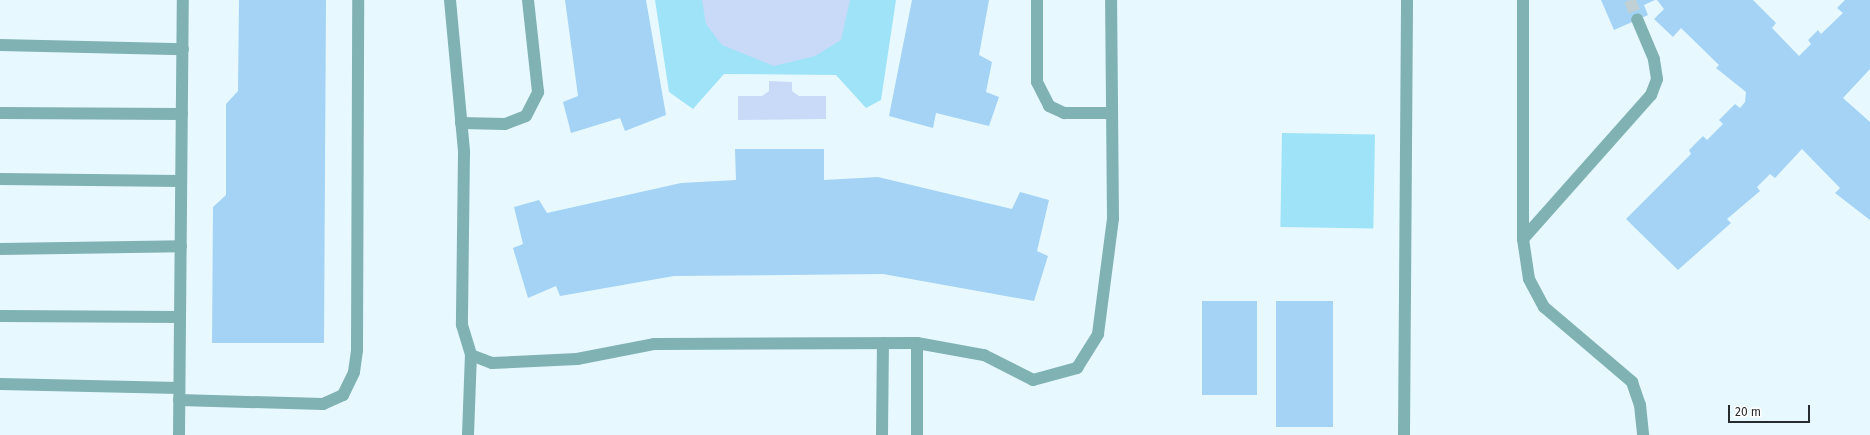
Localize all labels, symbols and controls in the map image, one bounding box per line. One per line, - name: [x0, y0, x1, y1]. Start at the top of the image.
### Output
- scale bar: [1730, 397, 1812, 423]
- text: 20 m: [1735, 405, 1761, 419]

